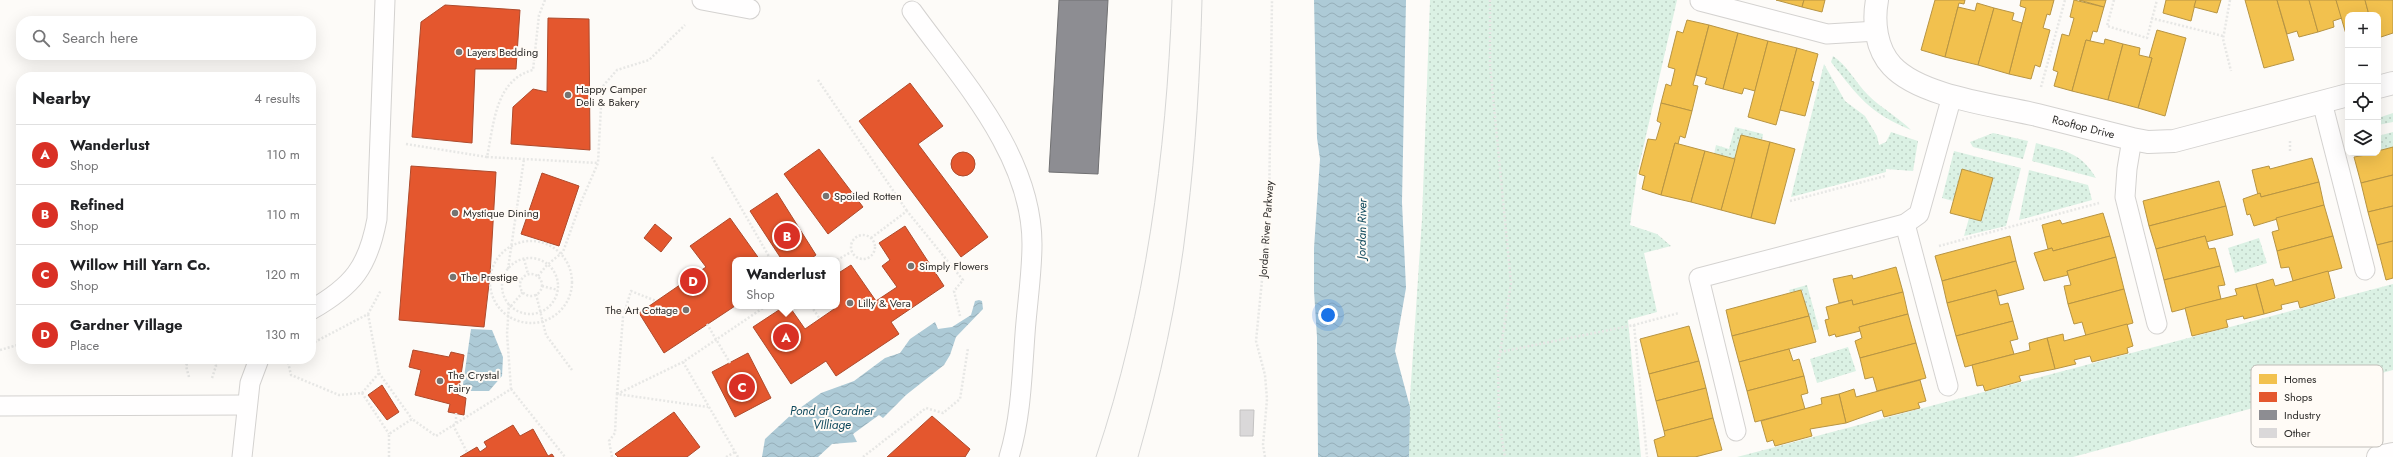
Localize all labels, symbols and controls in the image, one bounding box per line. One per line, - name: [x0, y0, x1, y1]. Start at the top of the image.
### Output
- map controls: [2345, 12, 2381, 156]
- button: +: [2345, 12, 2381, 48]
- search box: [16, 16, 316, 60]
- icon: search: [30, 27, 52, 49]
- text: Search here: [62, 27, 138, 49]
- place label: Layers Bedding: [467, 44, 538, 60]
- marker: Layers Bedding: [454, 47, 464, 57]
- button: −: [2345, 48, 2381, 84]
- place label: Happy Camper Deli & Bakery: [576, 81, 647, 110]
- button: locate: [2345, 84, 2381, 120]
- text: Nearby: [32, 86, 90, 110]
- text: 4 results: [254, 89, 300, 108]
- marker: Happy Camper Deli & Bakery: [563, 90, 573, 100]
- street label: Rooftop Drive: [2051, 111, 2117, 142]
- button: layers: [2345, 120, 2381, 156]
- text: Wanderlust: [70, 134, 150, 156]
- text: A: [40, 145, 50, 164]
- text: 110 m: [266, 145, 300, 164]
- text: Shop: [70, 156, 98, 175]
- street label: Jordan River Parkway: [1255, 180, 1277, 280]
- place label: Spoiled Rotten: [834, 188, 902, 204]
- marker: Spoiled Rotten: [821, 191, 831, 201]
- text: Refined: [70, 194, 124, 216]
- water label: Jordan River: [1352, 198, 1372, 261]
- text: B: [41, 205, 49, 224]
- text: 110 m: [266, 205, 300, 224]
- place label: Mystique Dining: [463, 205, 539, 221]
- marker: Mystique Dining: [450, 208, 460, 218]
- text: Shop: [70, 216, 98, 235]
- pin: B: [774, 221, 800, 251]
- text: Willow Hill Yarn Co.: [70, 254, 211, 276]
- popup: [732, 257, 840, 309]
- place label: Simply Flowers: [919, 258, 989, 274]
- marker: Simply Flowers: [906, 261, 916, 271]
- text: Wanderlust: [746, 263, 826, 285]
- text: C: [40, 265, 50, 284]
- text: 120 m: [265, 265, 300, 284]
- pin: D: [680, 266, 706, 296]
- place label: The Prestige: [461, 269, 518, 285]
- marker: The Prestige: [448, 272, 458, 282]
- text: Shop: [70, 276, 98, 295]
- text: Shop: [746, 285, 775, 304]
- place label: Lilly & Vera: [858, 295, 911, 311]
- marker: Lilly & Vera: [845, 298, 855, 308]
- place label: The Art Cottage: [605, 302, 678, 318]
- marker: The Art Cottage: [681, 305, 691, 315]
- your location: [1318, 305, 1338, 325]
- text: Gardner Village: [70, 314, 183, 336]
- pin: A: [773, 322, 799, 352]
- text: D: [40, 325, 50, 344]
- text: 130 m: [265, 325, 300, 344]
- text: Place: [70, 336, 99, 355]
- legend: [2251, 365, 2383, 447]
- place label: The Crystal Fairy: [448, 367, 499, 396]
- text: Homes: [2284, 371, 2317, 387]
- pin: C: [729, 372, 755, 402]
- marker: The Crystal Fairy: [435, 376, 445, 386]
- text: Shops: [2284, 389, 2313, 405]
- water label: Pond at Gardner VIlliage: [790, 402, 875, 434]
- text: Industry: [2284, 407, 2321, 423]
- text: Other: [2284, 425, 2311, 441]

